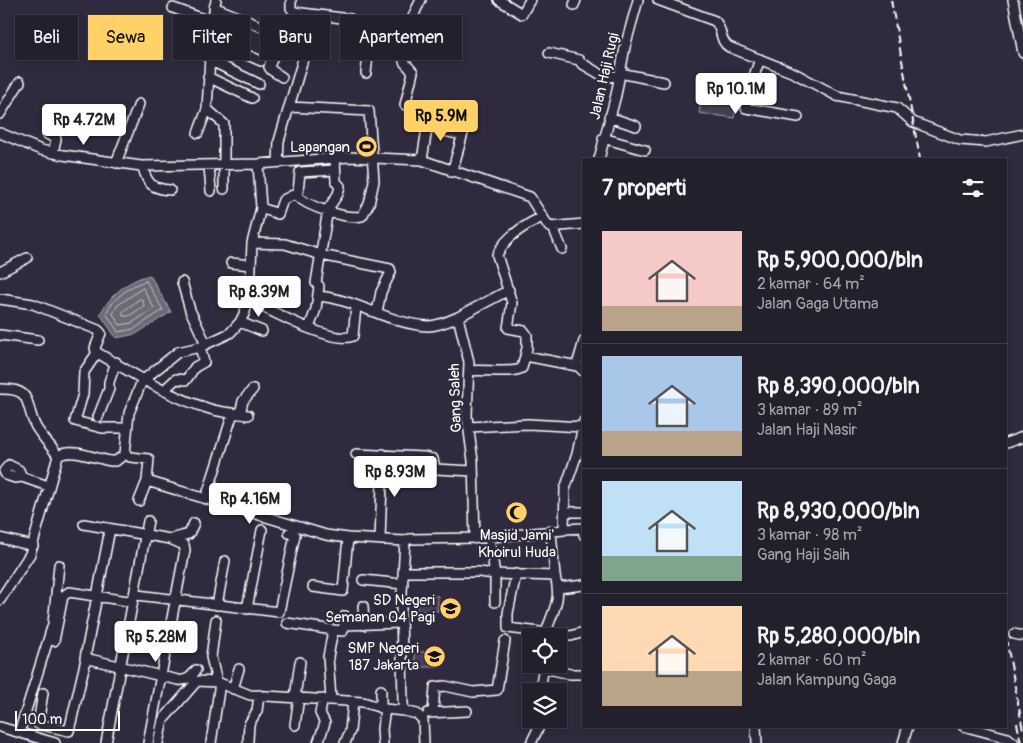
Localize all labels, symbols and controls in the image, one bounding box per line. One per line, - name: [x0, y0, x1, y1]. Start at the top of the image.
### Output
- chip: Beli: [15, 15, 78, 60]
- chip: Sewa: [88, 15, 163, 60]
- chip: Filter: [173, 15, 250, 60]
- chip: Baru: [260, 15, 330, 60]
- chip: Apartemen: [340, 15, 462, 60]
- street label: Jalan Haji Rugi: [585, 31, 624, 121]
- pin: Rp 10.1M: [684, 72, 788, 115]
- text: Rp 10.1M: [707, 79, 765, 99]
- pin: Rp 5.9M: [395, 100, 487, 142]
- pin: Rp 4.72M: [32, 104, 136, 146]
- text: Rp 5.9M: [415, 106, 467, 126]
- text: Rp 4.72M: [53, 110, 115, 130]
- sports icon: Lapangan: [354, 135, 378, 159]
- place label: Lapangan: [290, 138, 350, 157]
- icon: filters: [959, 174, 987, 202]
- text: 7 properti: [602, 175, 686, 202]
- text: Rp 5,900,000/bln: [757, 247, 923, 274]
- icon: home: [642, 251, 702, 311]
- text: 2 kamar · 64 m²: [757, 274, 865, 294]
- pin: Rp 8.39M: [207, 276, 311, 318]
- text: Rp 8.39M: [229, 282, 289, 302]
- text: Jalan Gaga Utama: [757, 294, 879, 314]
- street label: Gang Saleh: [445, 363, 466, 433]
- text: Rp 8,390,000/bln: [757, 373, 920, 400]
- icon: home: [642, 376, 702, 436]
- text: 3 kamar · 89 m²: [757, 400, 862, 420]
- text: Jalan Haji Nasir: [757, 420, 857, 440]
- pin: Rp 8.93M: [343, 456, 447, 498]
- text: Rp 8.93M: [365, 462, 425, 482]
- pin: Rp 4.16M: [198, 482, 302, 525]
- text: Rp 4.16M: [220, 489, 280, 509]
- text: Rp 8,930,000/bln: [757, 498, 920, 525]
- mosque icon: Masjid Jami' Khoirul Huda: [505, 500, 529, 524]
- icon: home: [642, 501, 702, 561]
- text: 3 kamar · 98 m²: [757, 525, 862, 545]
- place label: Masjid Jami' Khoirul Huda: [478, 526, 556, 562]
- text: Gang Haji Saih: [757, 545, 850, 565]
- place label: SD Negeri Semanan 04 Pagi: [325, 591, 435, 627]
- school or university icon: SD Negeri Semanan 04 Pagi: [439, 597, 463, 621]
- pin: Rp 5.28M: [104, 620, 208, 663]
- text: Rp 5,280,000/bln: [757, 623, 920, 650]
- icon: home: [642, 626, 702, 686]
- text: Rp 5.28M: [126, 627, 187, 647]
- map controls: [522, 628, 567, 728]
- button: locate: [522, 628, 567, 673]
- place label: SMP Negeri 187 Jakarta: [347, 639, 419, 675]
- school or university icon: SMP Negeri 187 Jakarta: [423, 645, 447, 669]
- text: 2 kamar · 60 m²: [757, 650, 866, 670]
- text: Jalan Kampung Gaga: [757, 670, 896, 690]
- button: layers: [522, 683, 567, 728]
- scale bar: [15, 708, 120, 731]
- text: 100 m: [22, 711, 62, 728]

